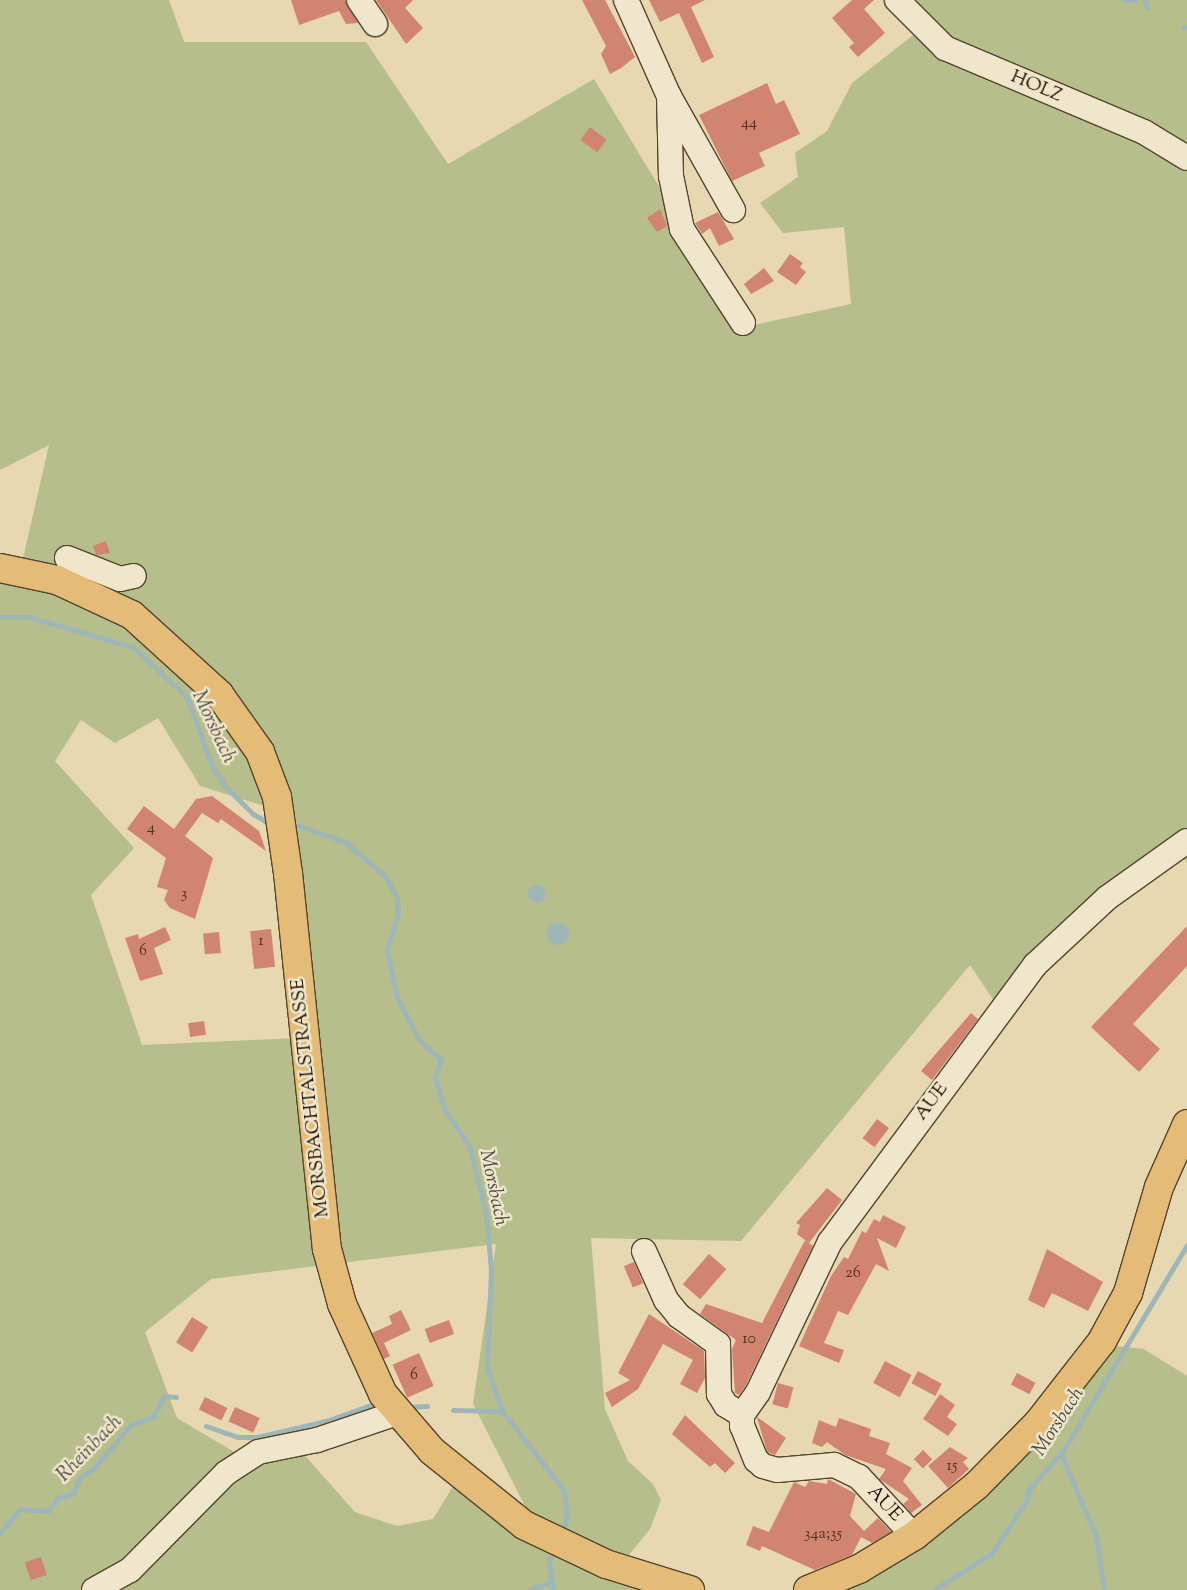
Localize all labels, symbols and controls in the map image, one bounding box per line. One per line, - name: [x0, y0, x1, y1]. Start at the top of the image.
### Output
- street label: HOLZ: [1007, 66, 1065, 108]
- house number: 44: [741, 114, 757, 134]
- water label: Morsbach: [186, 687, 240, 767]
- house number: 4: [147, 819, 155, 839]
- house number: 3: [181, 885, 187, 905]
- house number: 1: [258, 932, 264, 952]
- house number: 6: [139, 942, 147, 962]
- street label: MORSBACHTALSTRASSE: [287, 977, 335, 1219]
- street label: AUE: [910, 1079, 954, 1125]
- water label: Morsbach: [473, 1148, 513, 1228]
- house number: 26: [845, 1264, 861, 1284]
- house number: 10: [742, 1330, 756, 1350]
- house number: 6: [410, 1366, 418, 1386]
- water label: Morsbach: [1028, 1383, 1090, 1461]
- water label: Rheinbach: [52, 1411, 128, 1487]
- house number: 15: [947, 1457, 957, 1477]
- street label: AUE: [862, 1481, 906, 1527]
- house number: 34a;35: [804, 1525, 842, 1545]

